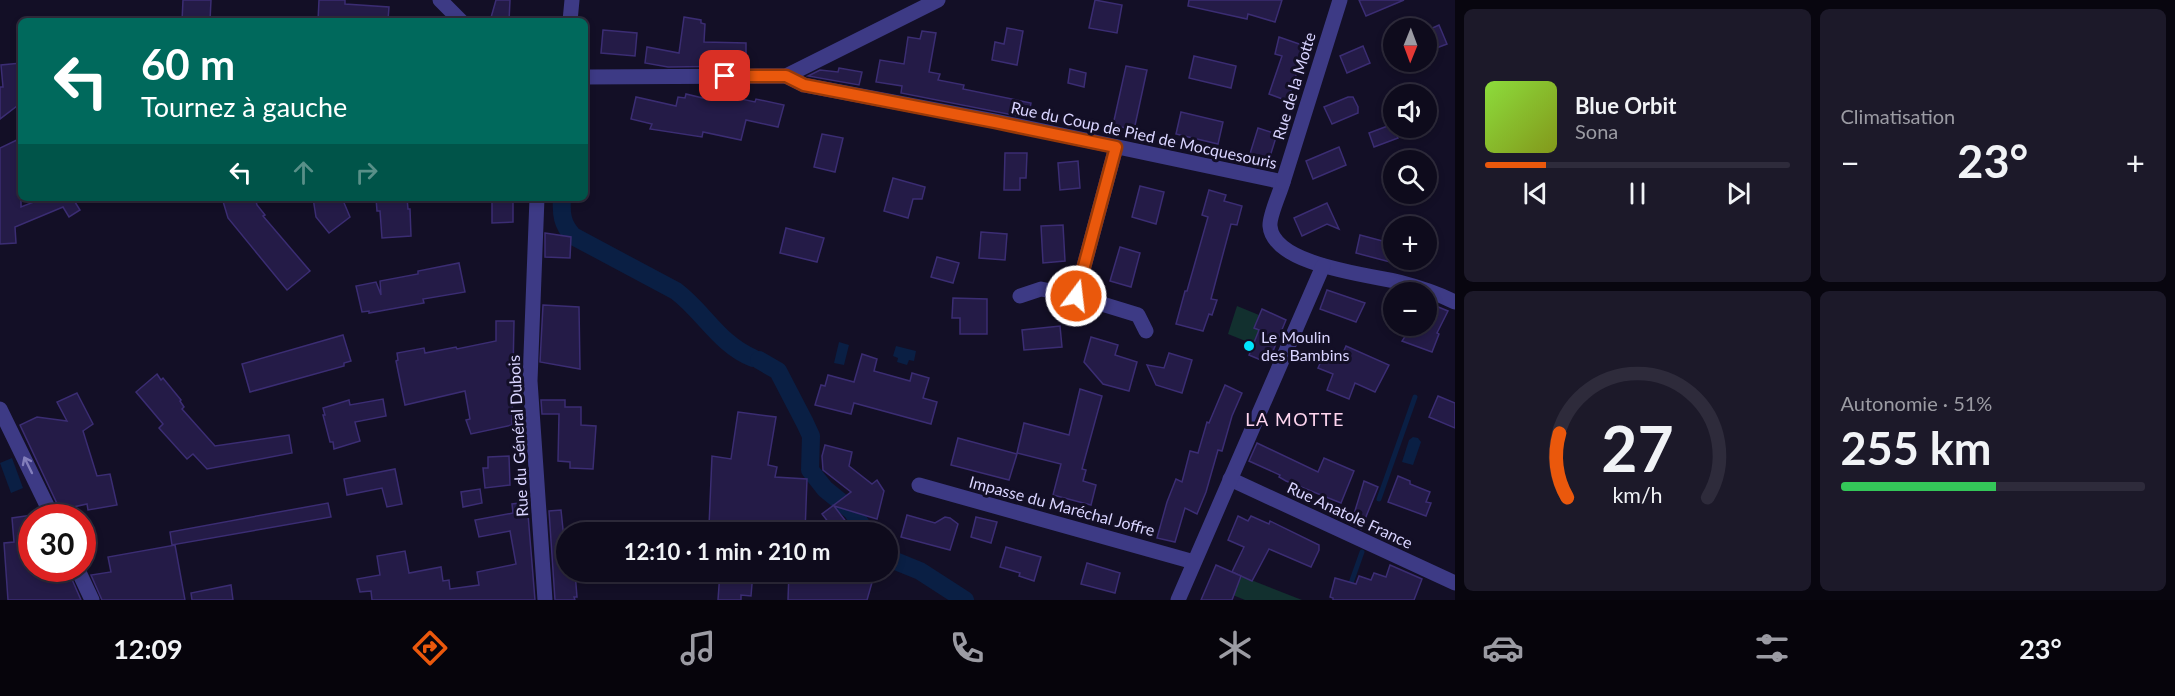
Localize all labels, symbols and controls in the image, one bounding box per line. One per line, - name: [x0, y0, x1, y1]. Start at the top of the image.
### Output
- north arrow: [1383, 18, 1437, 72]
- map controls: [1383, 18, 1437, 336]
- street label: Rue de la Motte: [1268, 30, 1319, 142]
- text: 60 m: [141, 39, 235, 89]
- icon: left: [42, 42, 120, 120]
- pin: [699, 50, 750, 101]
- icon: arrive: [708, 59, 741, 92]
- button: sound: [1383, 84, 1437, 138]
- text: Tournez à gauche: [141, 90, 347, 123]
- text: Blue Orbit: [1575, 92, 1676, 119]
- street label: Rue du Coup de Pied de Mocquesouris: [1009, 97, 1279, 172]
- text: Climatisation: [1841, 104, 1955, 128]
- text: Sona: [1575, 119, 1618, 143]
- text: 23°: [1957, 134, 2028, 188]
- text: −: [1841, 142, 1860, 182]
- text: +: [2126, 142, 2145, 182]
- button: search: [1383, 150, 1437, 204]
- icon: left: [224, 156, 257, 189]
- icon: ahead: [287, 156, 320, 189]
- icon: right: [350, 156, 383, 189]
- icon: previous: [1519, 177, 1552, 210]
- icon: pause: [1621, 177, 1654, 210]
- icon: next: [1722, 177, 1755, 210]
- button: +: [1383, 216, 1437, 270]
- position arrow: [1044, 264, 1108, 328]
- button: −: [1383, 282, 1437, 336]
- place label: Le Moulin des Bambins: [1261, 327, 1349, 364]
- marker: Le Moulin des Bambins: [1242, 339, 1256, 353]
- street label: Rue du Général Dubois: [504, 355, 531, 517]
- text: Autonomie · 51%: [1841, 391, 1992, 415]
- district label: LA MOTTE: [1245, 408, 1345, 430]
- text: 27: [1601, 410, 1673, 485]
- text: 255 km: [1841, 421, 1991, 475]
- one-way arrow: [21, 456, 33, 474]
- street label: Impasse du Maréchal Joffre: [967, 472, 1157, 539]
- street label: Rue Anatole France: [1284, 477, 1416, 552]
- text: km/h: [1612, 482, 1662, 508]
- speed limit sign: 30: [18, 504, 96, 582]
- text: 12:10 · 1 min · 210 m: [624, 538, 830, 565]
- icon: directions: [409, 627, 451, 669]
- icon: music: [677, 627, 719, 669]
- icon: phone: [946, 627, 988, 669]
- icon: climate: [1214, 627, 1256, 669]
- icon: car: [1482, 627, 1524, 669]
- icon: filters: [1751, 627, 1793, 669]
- text: 12:09: [113, 632, 183, 665]
- text: 23°: [2019, 632, 2062, 665]

